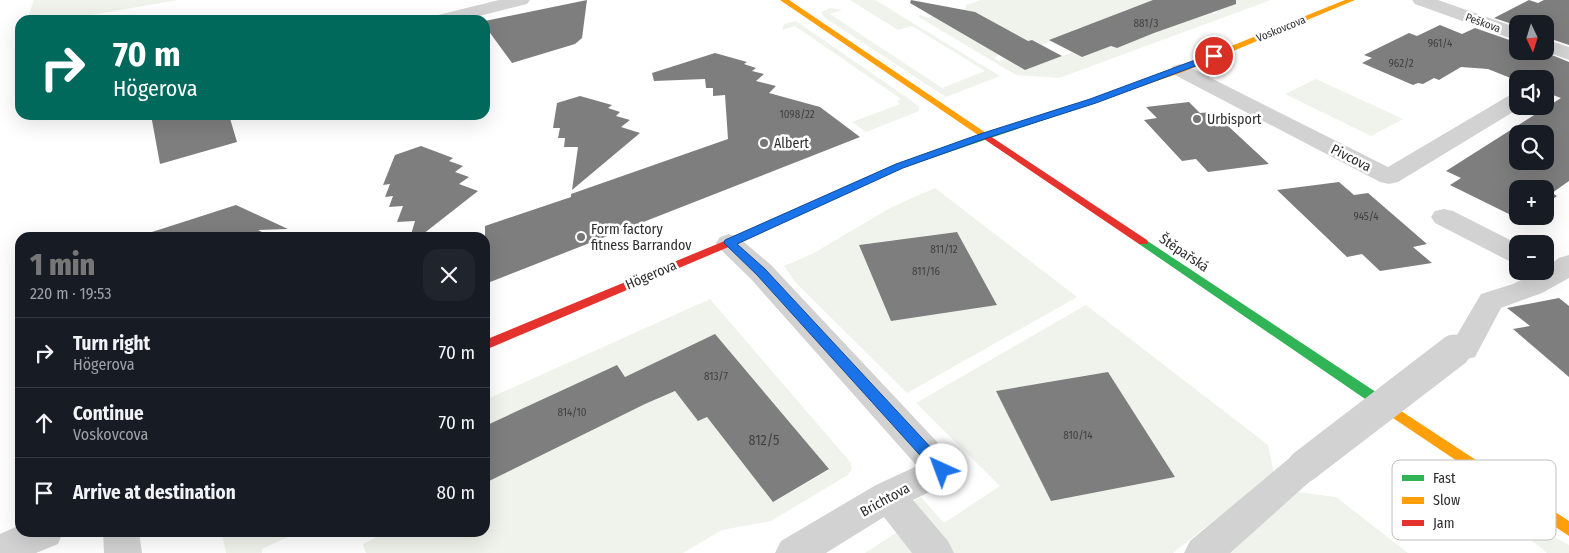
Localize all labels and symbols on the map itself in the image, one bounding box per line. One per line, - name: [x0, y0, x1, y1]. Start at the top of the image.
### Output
- street label: Peškova: [1464, 11, 1502, 35]
- street label: Voskovcova: [1255, 13, 1307, 45]
- north arrow: [1509, 15, 1554, 60]
- house number: 881/3: [1134, 17, 1158, 30]
- pin: [1193, 35, 1235, 77]
- house number: 961/4: [1428, 37, 1453, 50]
- house number: 962/2: [1388, 57, 1414, 70]
- house number: 1098/22: [779, 108, 815, 121]
- place label: Urbisport: [1207, 111, 1262, 128]
- marker: Urbisport: [1191, 113, 1203, 125]
- place label: Albert: [774, 135, 809, 152]
- marker: Albert: [758, 137, 770, 149]
- street label: Pivcova: [1328, 141, 1374, 175]
- house number: 945/4: [1353, 210, 1379, 223]
- place label: Form factory fitness Barrandov: [591, 221, 692, 254]
- street label: Štěpařská: [1156, 229, 1213, 276]
- marker: Form factory fitness Barrandov: [575, 231, 587, 243]
- house number: 811/12: [930, 243, 958, 256]
- street label: Högerova: [623, 257, 679, 293]
- house number: 811/16: [912, 265, 940, 278]
- house number: 813/7: [704, 370, 728, 383]
- house number: 814/10: [557, 406, 587, 419]
- house number: 810/14: [1063, 429, 1093, 442]
- house number: 812/5: [749, 432, 779, 449]
- position arrow: [915, 443, 967, 495]
- legend: [1392, 460, 1556, 540]
- text: Fast: [1433, 470, 1456, 487]
- street label: Brichtova: [857, 479, 913, 521]
- text: Slow: [1433, 492, 1460, 509]
- text: Jam: [1433, 515, 1454, 532]

